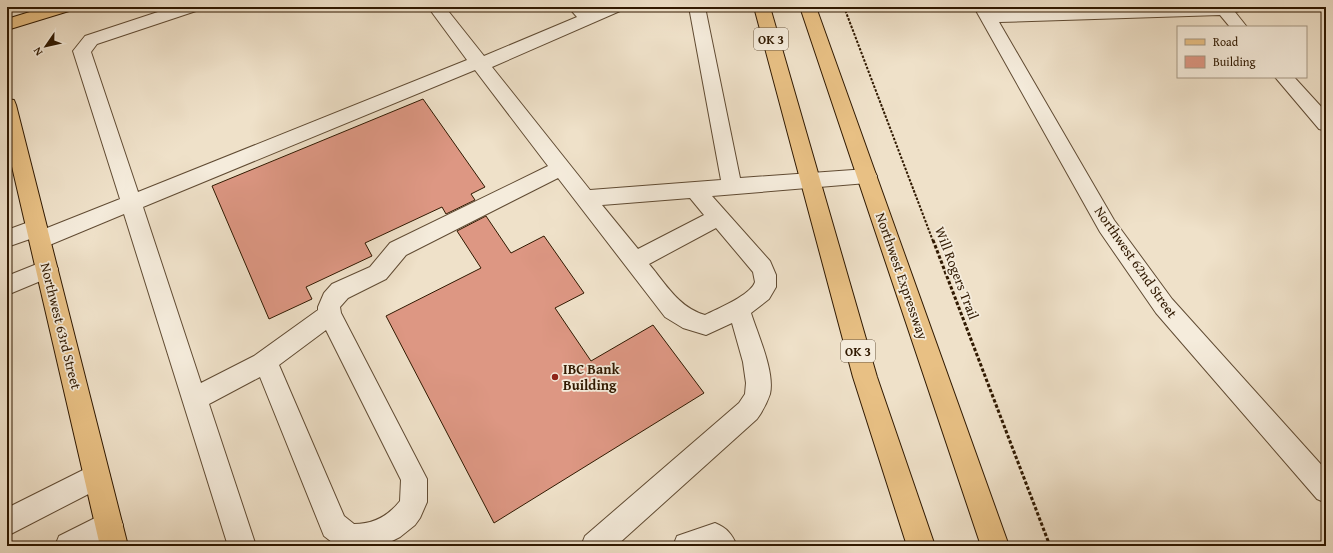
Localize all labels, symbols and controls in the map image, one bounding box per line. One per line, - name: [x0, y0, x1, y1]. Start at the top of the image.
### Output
- north arrow: [26, 26, 66, 66]
- legend: [1177, 26, 1307, 78]
- road number: OK 3: [754, 28, 788, 50]
- text: Road: [1213, 33, 1239, 50]
- text: N: [29, 44, 46, 59]
- text: Building: [1213, 53, 1256, 70]
- street label: Northwest 62nd Street: [1090, 202, 1182, 322]
- street label: Northwest Expressway: [871, 210, 933, 342]
- street label: Will Rogers Trail: [930, 224, 984, 322]
- street label: Northwest 63rd Street: [36, 261, 86, 391]
- road number: OK 3: [841, 340, 875, 362]
- place label: IBC Bank Building: [563, 359, 620, 395]
- marker: IBC Bank Building: [550, 372, 560, 382]

